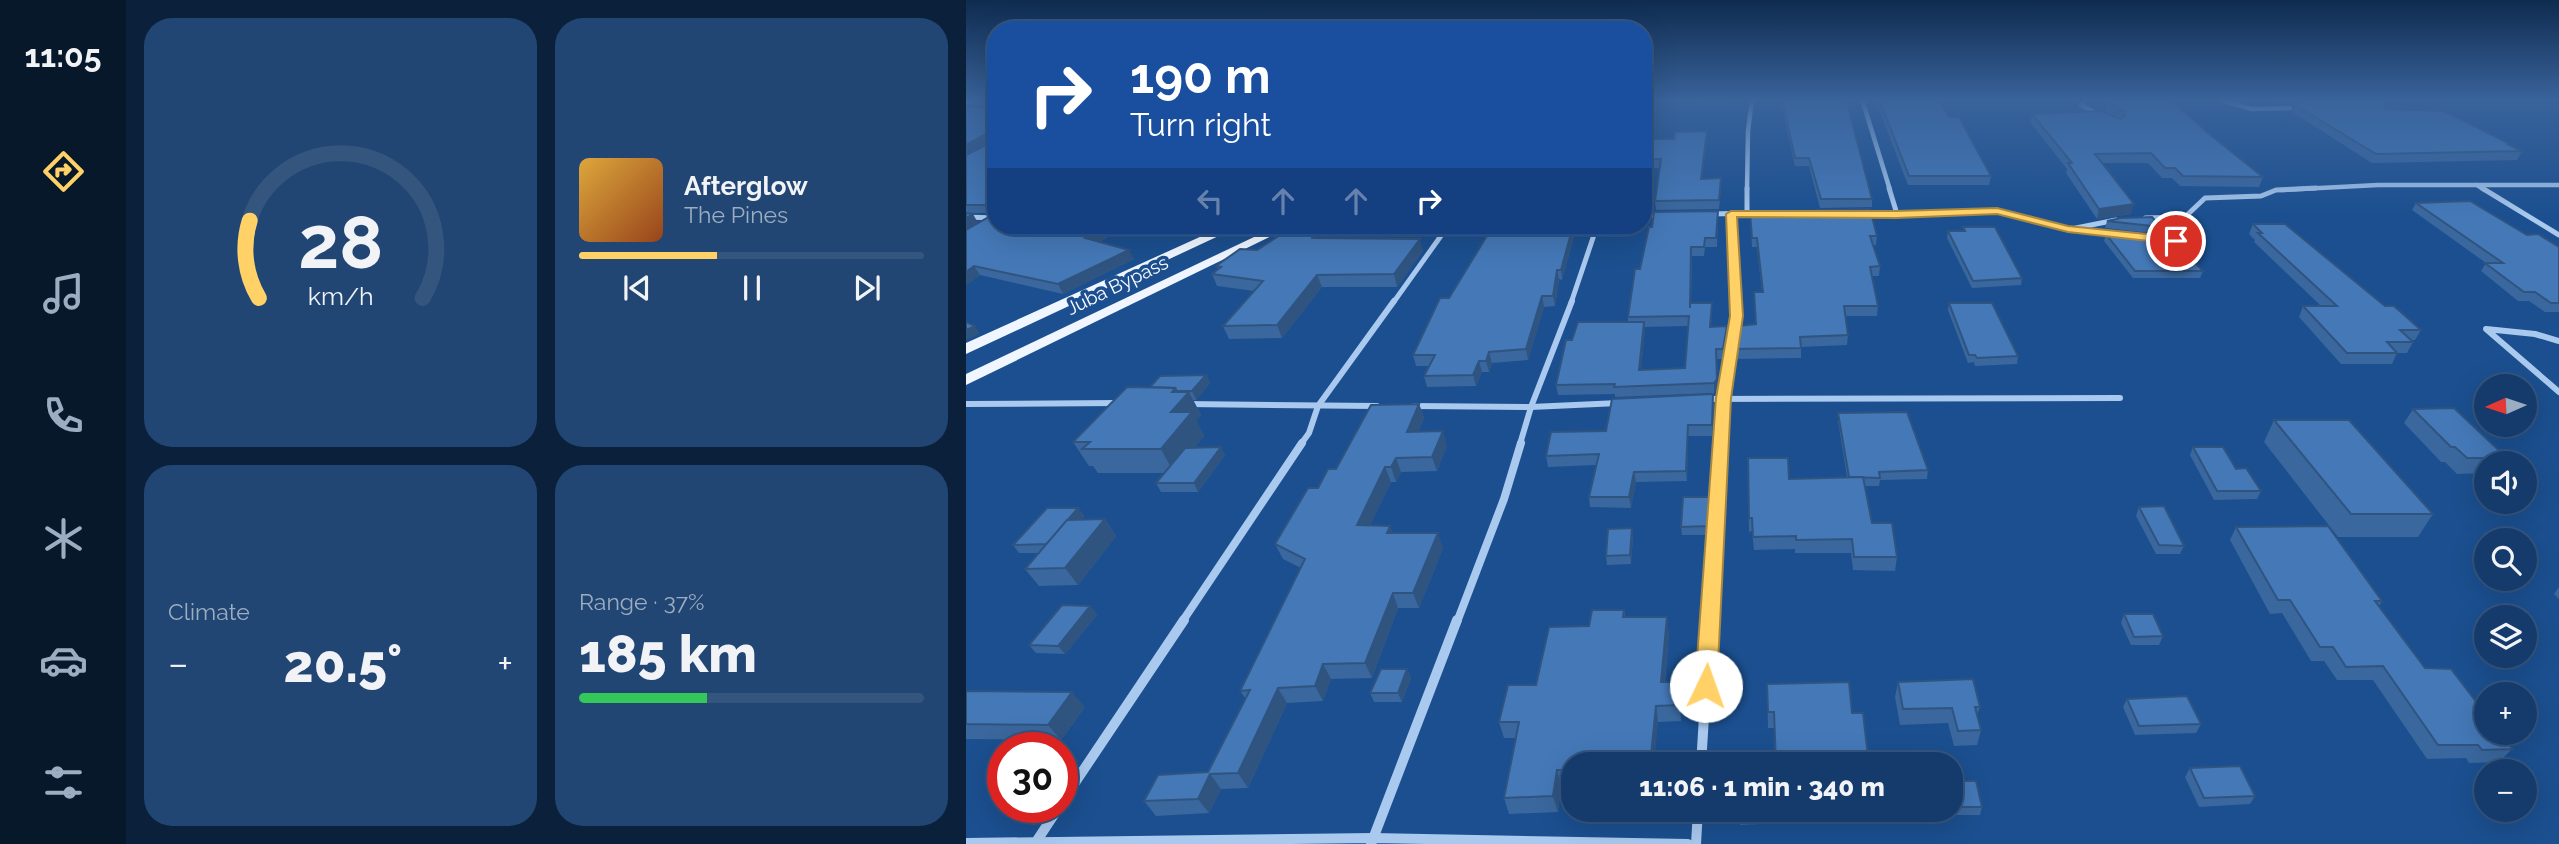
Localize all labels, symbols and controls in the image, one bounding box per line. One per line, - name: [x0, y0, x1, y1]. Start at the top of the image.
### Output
- text: 11:05: [25, 37, 101, 74]
- text: 190 m: [1130, 47, 1271, 104]
- icon: right: [1015, 49, 1106, 140]
- text: Turn right: [1130, 106, 1271, 143]
- icon: directions: [39, 147, 88, 196]
- text: Afterglow: [684, 171, 808, 201]
- icon: left: [1191, 182, 1229, 220]
- icon: ahead: [1264, 182, 1302, 220]
- icon: ahead: [1337, 182, 1375, 220]
- icon: right: [1410, 182, 1448, 220]
- text: 28: [298, 201, 383, 286]
- text: The Pines: [684, 201, 788, 228]
- pin: [2146, 211, 2206, 271]
- icon: arrive: [2157, 222, 2195, 260]
- street label: Juba Bypass: [1063, 251, 1171, 319]
- icon: music: [39, 269, 88, 318]
- icon: previous: [618, 269, 656, 307]
- icon: pause: [733, 269, 771, 307]
- icon: next: [848, 269, 886, 307]
- text: km/h: [308, 281, 373, 311]
- north arrow: [2474, 374, 2538, 438]
- map controls: [2474, 374, 2537, 822]
- icon: phone: [39, 391, 88, 440]
- button: sound: [2474, 451, 2537, 514]
- icon: climate: [39, 514, 88, 563]
- button: search: [2474, 528, 2537, 591]
- text: Range · 37%: [579, 588, 704, 615]
- text: Climate: [168, 598, 250, 625]
- button: layers: [2474, 605, 2537, 668]
- text: 185 km: [579, 623, 757, 684]
- text: 20.5°: [283, 633, 402, 694]
- icon: car: [39, 636, 88, 685]
- text: −: [168, 641, 188, 686]
- text: +: [497, 641, 513, 686]
- position arrow: [1669, 649, 1743, 723]
- button: +: [2474, 682, 2537, 745]
- speed limit sign: 30: [987, 732, 1078, 823]
- icon: filters: [39, 758, 88, 807]
- button: −: [2474, 759, 2537, 822]
- text: 11:06 · 1 min · 340 m: [1639, 772, 1885, 802]

